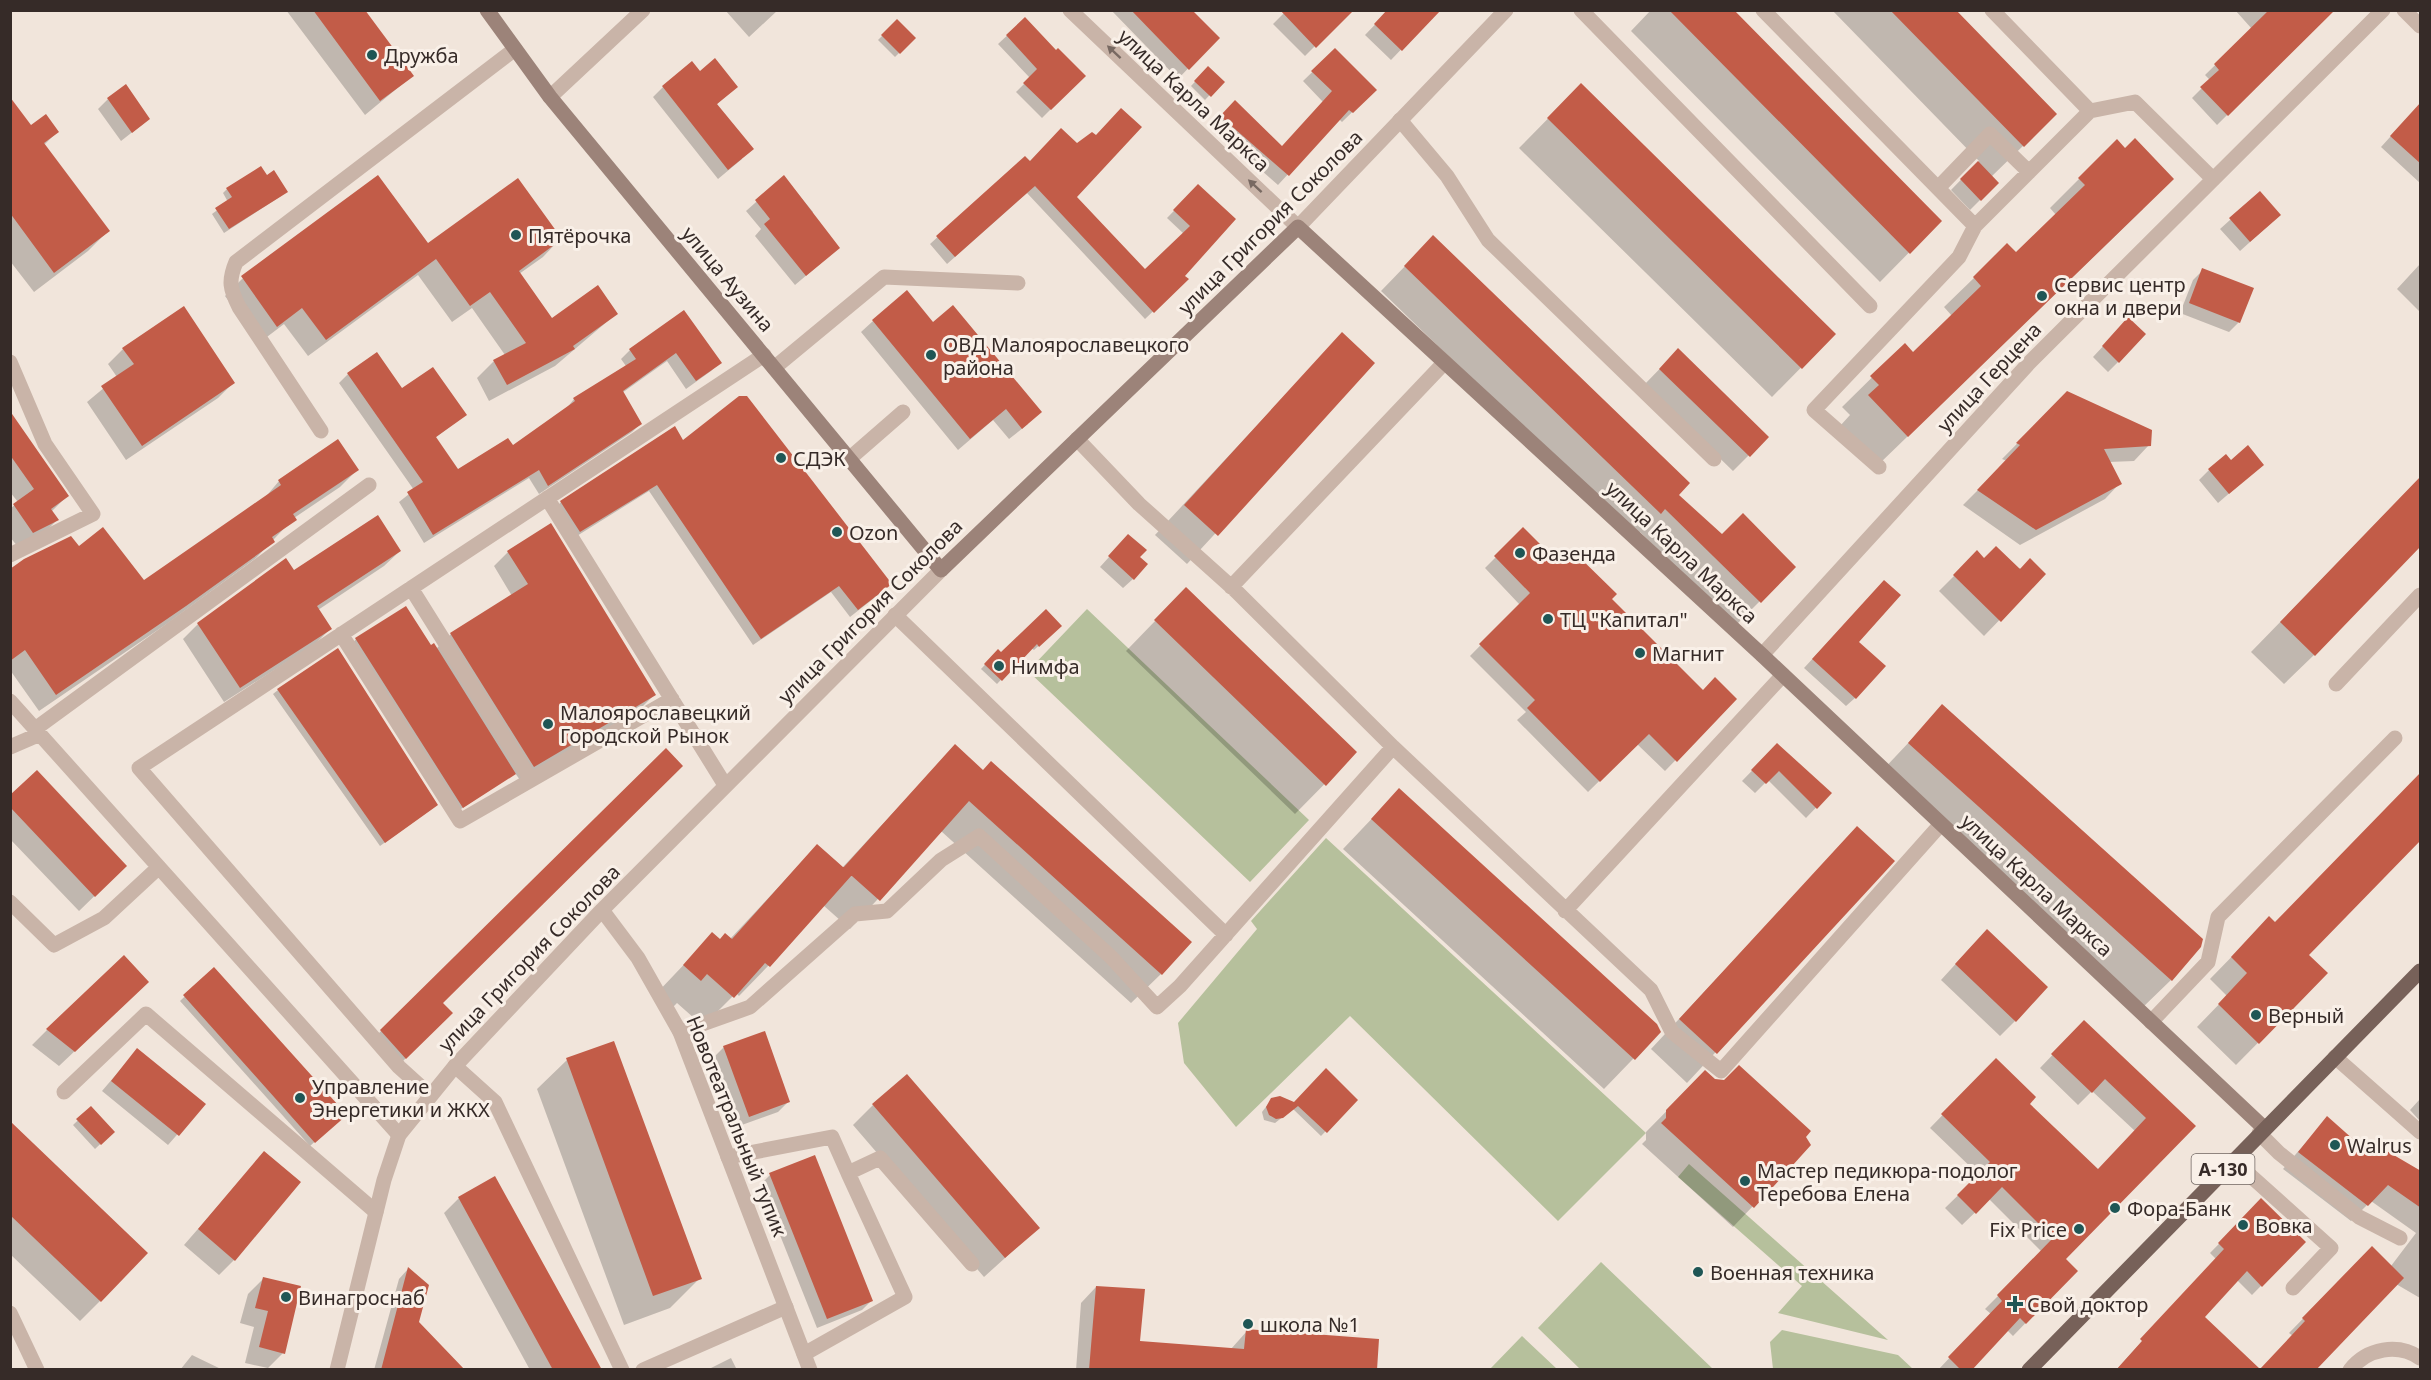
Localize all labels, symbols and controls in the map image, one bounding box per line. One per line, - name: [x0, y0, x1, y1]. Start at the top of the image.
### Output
- street label: улица Карла Маркса: [1112, 23, 1276, 177]
- place label: Дружба: [384, 42, 459, 69]
- one-way arrow: [1106, 45, 1121, 59]
- marker: Дружба: [365, 48, 379, 62]
- street label: улица Григория Соколова: [1172, 124, 1368, 320]
- one-way arrow: [1249, 180, 1263, 194]
- street label: улица Аузина: [676, 221, 780, 337]
- place label: Пятёрочка: [528, 222, 631, 249]
- marker: Пятёрочка: [509, 228, 523, 242]
- place label: Сервис центр окна и двери: [2054, 271, 2186, 321]
- marker: Сервис центр окна и двери: [2035, 289, 2049, 303]
- street label: улица Герцена: [1931, 316, 2047, 438]
- place label: ОВД Малоярославецкого района: [943, 331, 1189, 381]
- marker: ОВД Малоярославецкого района: [924, 348, 938, 362]
- place label: СДЭК: [793, 445, 846, 472]
- marker: СДЭК: [774, 451, 788, 465]
- street label: улица Карла Маркса: [1600, 475, 1764, 629]
- street label: улица Григория Соколова: [772, 513, 968, 709]
- place label: Ozon: [849, 519, 898, 546]
- marker: Ozon: [830, 525, 844, 539]
- place label: Фазенда: [1532, 540, 1616, 567]
- marker: Фазенда: [1513, 546, 1527, 560]
- place label: ТЦ "Капитал": [1560, 606, 1688, 633]
- marker: ТЦ "Капитал": [1541, 612, 1555, 626]
- place label: Магнит: [1652, 640, 1724, 667]
- marker: Магнит: [1633, 646, 1647, 660]
- place label: Нимфа: [1011, 653, 1080, 680]
- marker: Нимфа: [992, 659, 1006, 673]
- place label: Малоярославецкий Городской Рынок: [560, 699, 751, 749]
- marker: Малоярославецкий Городской Рынок: [541, 717, 555, 731]
- street label: улица Карла Маркса: [1955, 808, 2119, 962]
- street label: улица Григория Соколова: [432, 858, 626, 1058]
- place label: Верный: [2268, 1002, 2344, 1029]
- marker: Верный: [2249, 1008, 2263, 1022]
- street label: Новотеатральный тупик: [680, 1012, 794, 1241]
- place label: Управление Энергетики и ЖКХ: [312, 1073, 490, 1123]
- marker: Управление Энергетики и ЖКХ: [293, 1091, 307, 1105]
- place label: Walrus: [2347, 1132, 2412, 1159]
- marker: Walrus: [2328, 1138, 2342, 1152]
- road number: А-130: [2192, 1154, 2254, 1184]
- place label: Мастер педикюра-подолог Теребова Елена: [1757, 1157, 2018, 1207]
- marker: Мастер педикюра-подолог Теребова Елена: [1738, 1174, 1752, 1188]
- place label: Фора-Банк: [2127, 1195, 2232, 1222]
- marker: Фора-Банк: [2108, 1201, 2122, 1215]
- place label: Вовка: [2255, 1212, 2313, 1239]
- place label: Fix Price: [1989, 1216, 2067, 1243]
- marker: Вовка: [2236, 1218, 2250, 1232]
- marker: Fix Price: [2072, 1222, 2086, 1236]
- place label: Военная техника: [1710, 1259, 1874, 1286]
- marker: Военная техника: [1691, 1265, 1705, 1279]
- place label: Винагроснаб: [298, 1284, 425, 1311]
- marker: Винагроснаб: [279, 1290, 293, 1304]
- place label: Свой доктор: [2027, 1291, 2148, 1318]
- marker: Свой доктор: [2008, 1297, 2022, 1311]
- place label: школа №1: [1260, 1311, 1360, 1338]
- marker: школа №1: [1241, 1317, 1255, 1331]

